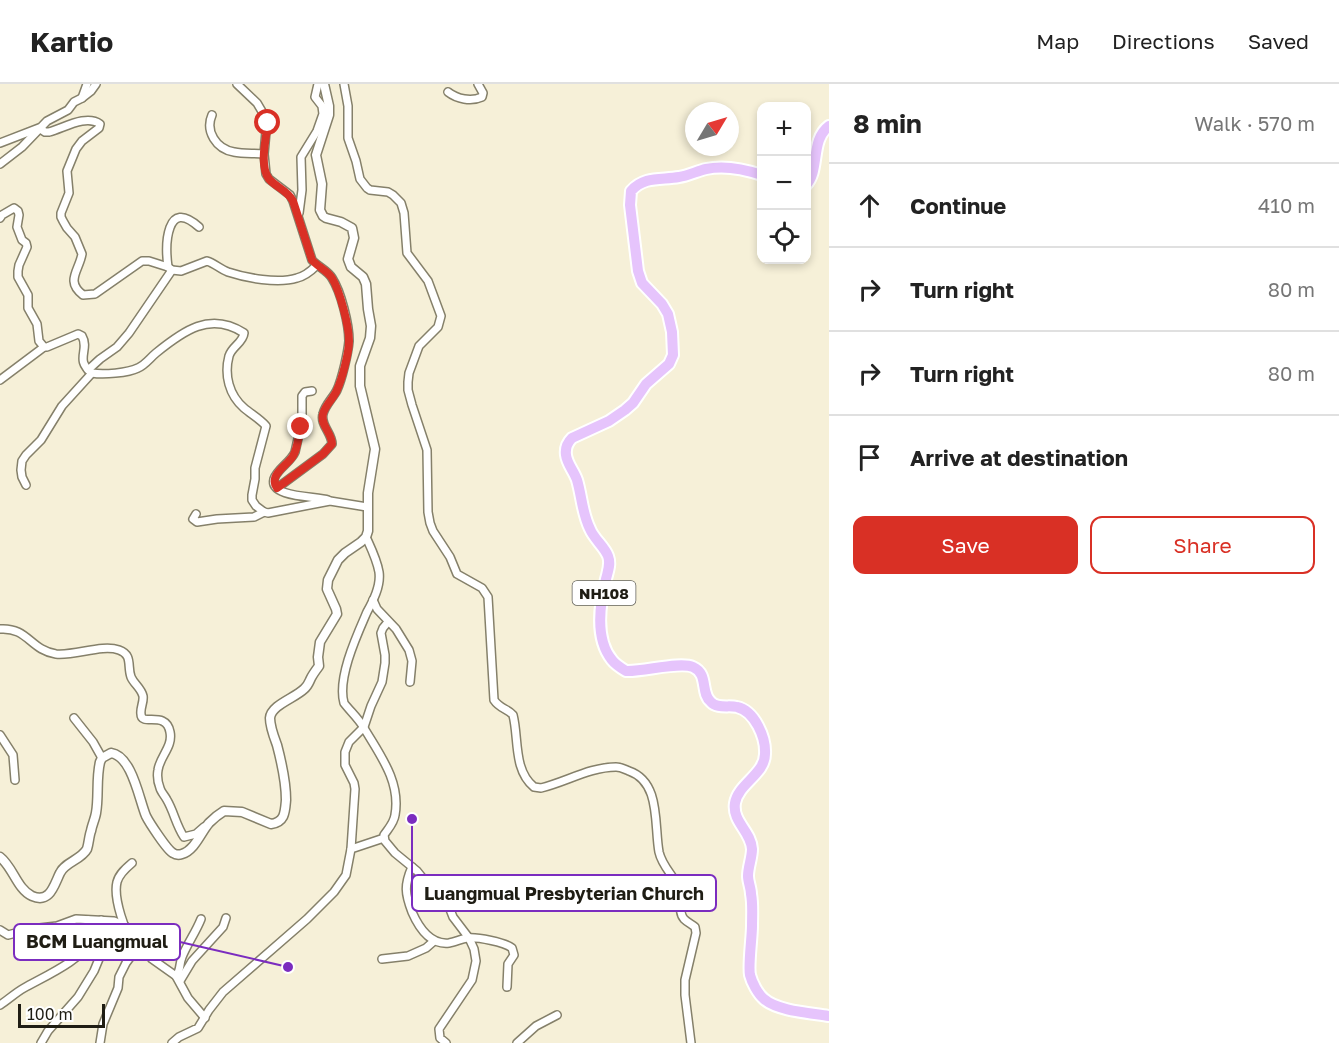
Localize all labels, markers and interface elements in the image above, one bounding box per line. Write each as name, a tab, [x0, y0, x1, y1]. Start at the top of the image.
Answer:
text: Kartio	[30, 25, 113, 58]
text: Map	[1036, 28, 1079, 54]
text: Directions	[1112, 28, 1215, 54]
text: Saved	[1248, 28, 1309, 54]
north arrow	[685, 102, 739, 156]
map controls	[757, 102, 811, 264]
button: +	[757, 102, 811, 156]
text: 8 min	[853, 108, 922, 139]
route start	[254, 109, 280, 135]
text: Walk · 570 m	[1194, 111, 1315, 135]
button: −	[757, 156, 811, 210]
icon: ahead	[853, 189, 886, 222]
text: Continue	[910, 192, 1006, 219]
text: 410 m	[1258, 193, 1315, 217]
button: locate	[757, 210, 811, 264]
icon: right	[853, 273, 886, 306]
text: Turn right	[910, 276, 1014, 303]
text: 80 m	[1268, 277, 1315, 301]
icon: right	[853, 357, 886, 390]
text: Turn right	[910, 360, 1014, 387]
text: 80 m	[1268, 361, 1315, 385]
route end	[287, 413, 313, 439]
icon: arrive	[853, 441, 886, 474]
text: Arrive at destination	[910, 444, 1128, 471]
button: Save	[853, 516, 1078, 574]
button: Share	[1090, 516, 1315, 574]
road number: NH108	[572, 581, 636, 605]
callout: Luangmual Presbyterian Church	[412, 875, 716, 911]
text: Luangmual Presbyterian Church	[424, 882, 704, 904]
callout: BCM Luangmual	[14, 924, 180, 960]
text: BCM Luangmual	[26, 930, 168, 952]
scale bar	[18, 1001, 105, 1028]
text: 100 m	[27, 1004, 73, 1024]

